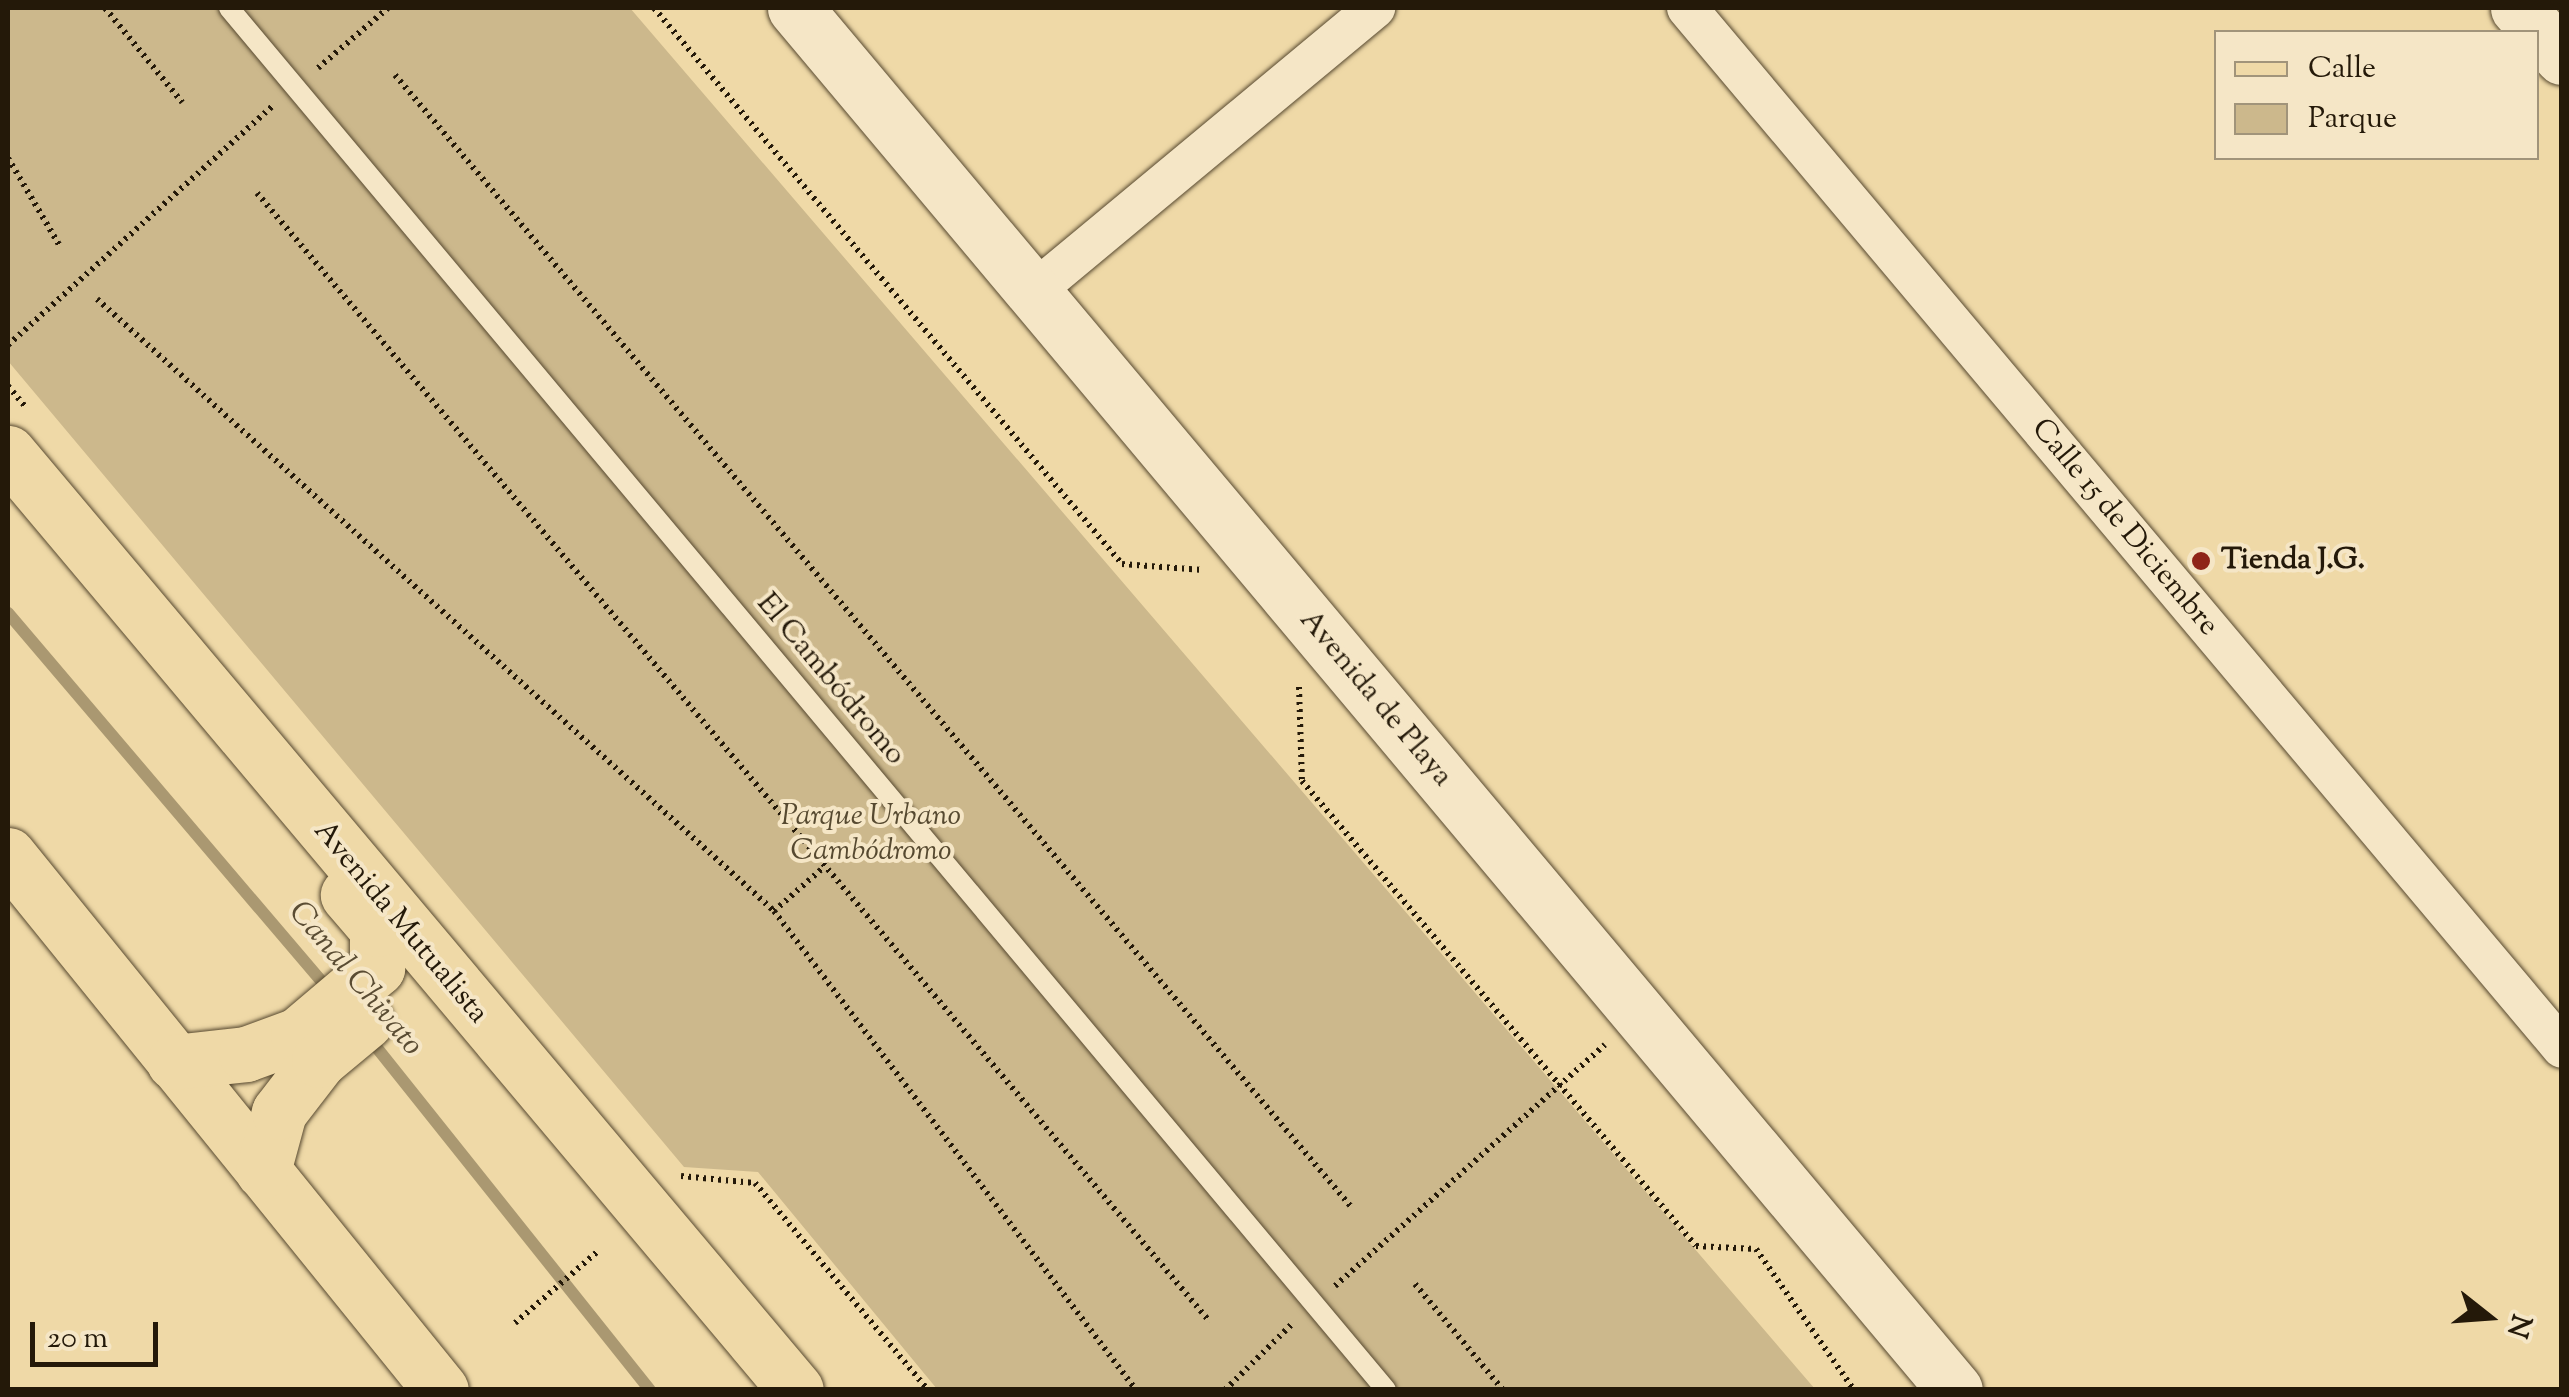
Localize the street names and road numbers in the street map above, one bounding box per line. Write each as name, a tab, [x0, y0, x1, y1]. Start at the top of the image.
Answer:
street label: Calle 15 de Diciembre	[2023, 412, 2225, 644]
street label: El Cambódromo	[748, 587, 912, 773]
street label: Avenida de Playa	[1291, 603, 1459, 795]
street label: Avenida Mutualista	[305, 814, 495, 1032]

